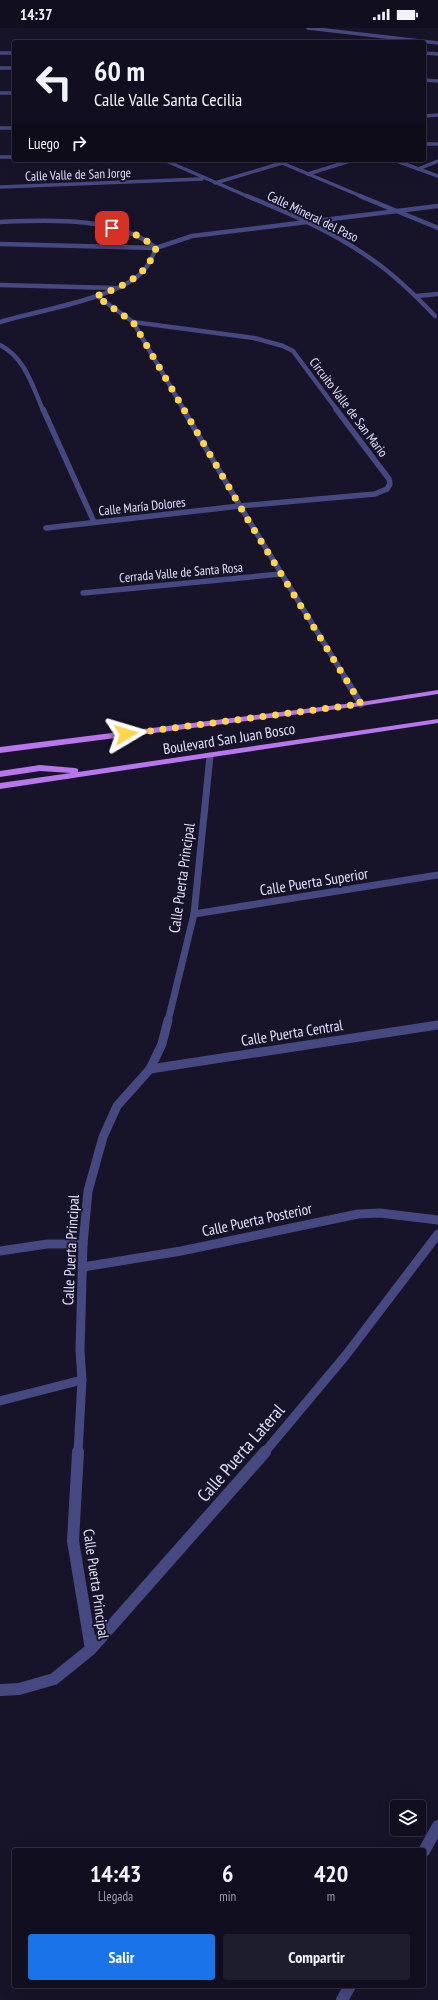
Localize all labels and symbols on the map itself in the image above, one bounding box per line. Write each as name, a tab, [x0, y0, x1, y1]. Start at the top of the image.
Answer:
street label: Calle Valle de San Jorge	[25, 164, 131, 185]
street label: Calle Mineral del Paso	[264, 187, 362, 246]
pin	[95, 211, 129, 245]
street label: Circuito Valle de San Mario	[306, 354, 392, 461]
street label: Calle María Dolores	[98, 493, 186, 520]
street label: Cerrada Valle de Santa Rosa	[118, 559, 244, 586]
position arrow	[105, 713, 147, 755]
street label: Boulevard San Juan Bosco	[162, 719, 296, 758]
street label: Calle Puerta Principal	[164, 821, 199, 934]
street label: Calle Puerta Superior	[258, 863, 370, 899]
street label: Calle Puerta Central	[240, 1015, 345, 1050]
street label: Calle Puerta Principal	[58, 1194, 83, 1306]
street label: Calle Puerta Posterior	[200, 1198, 314, 1240]
street label: Calle Puerta Lateral	[192, 1398, 290, 1506]
street label: Calle Puerta Principal	[79, 1528, 114, 1641]

